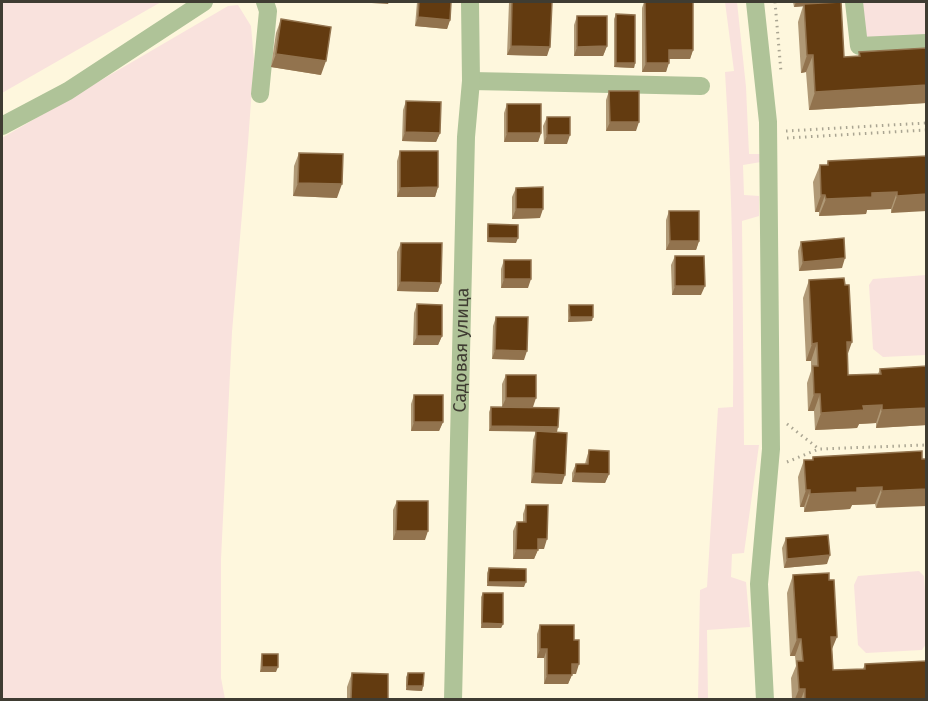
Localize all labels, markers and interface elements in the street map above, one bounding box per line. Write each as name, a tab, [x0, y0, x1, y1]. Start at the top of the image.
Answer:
street label: Садовая улица	[449, 287, 474, 413]

